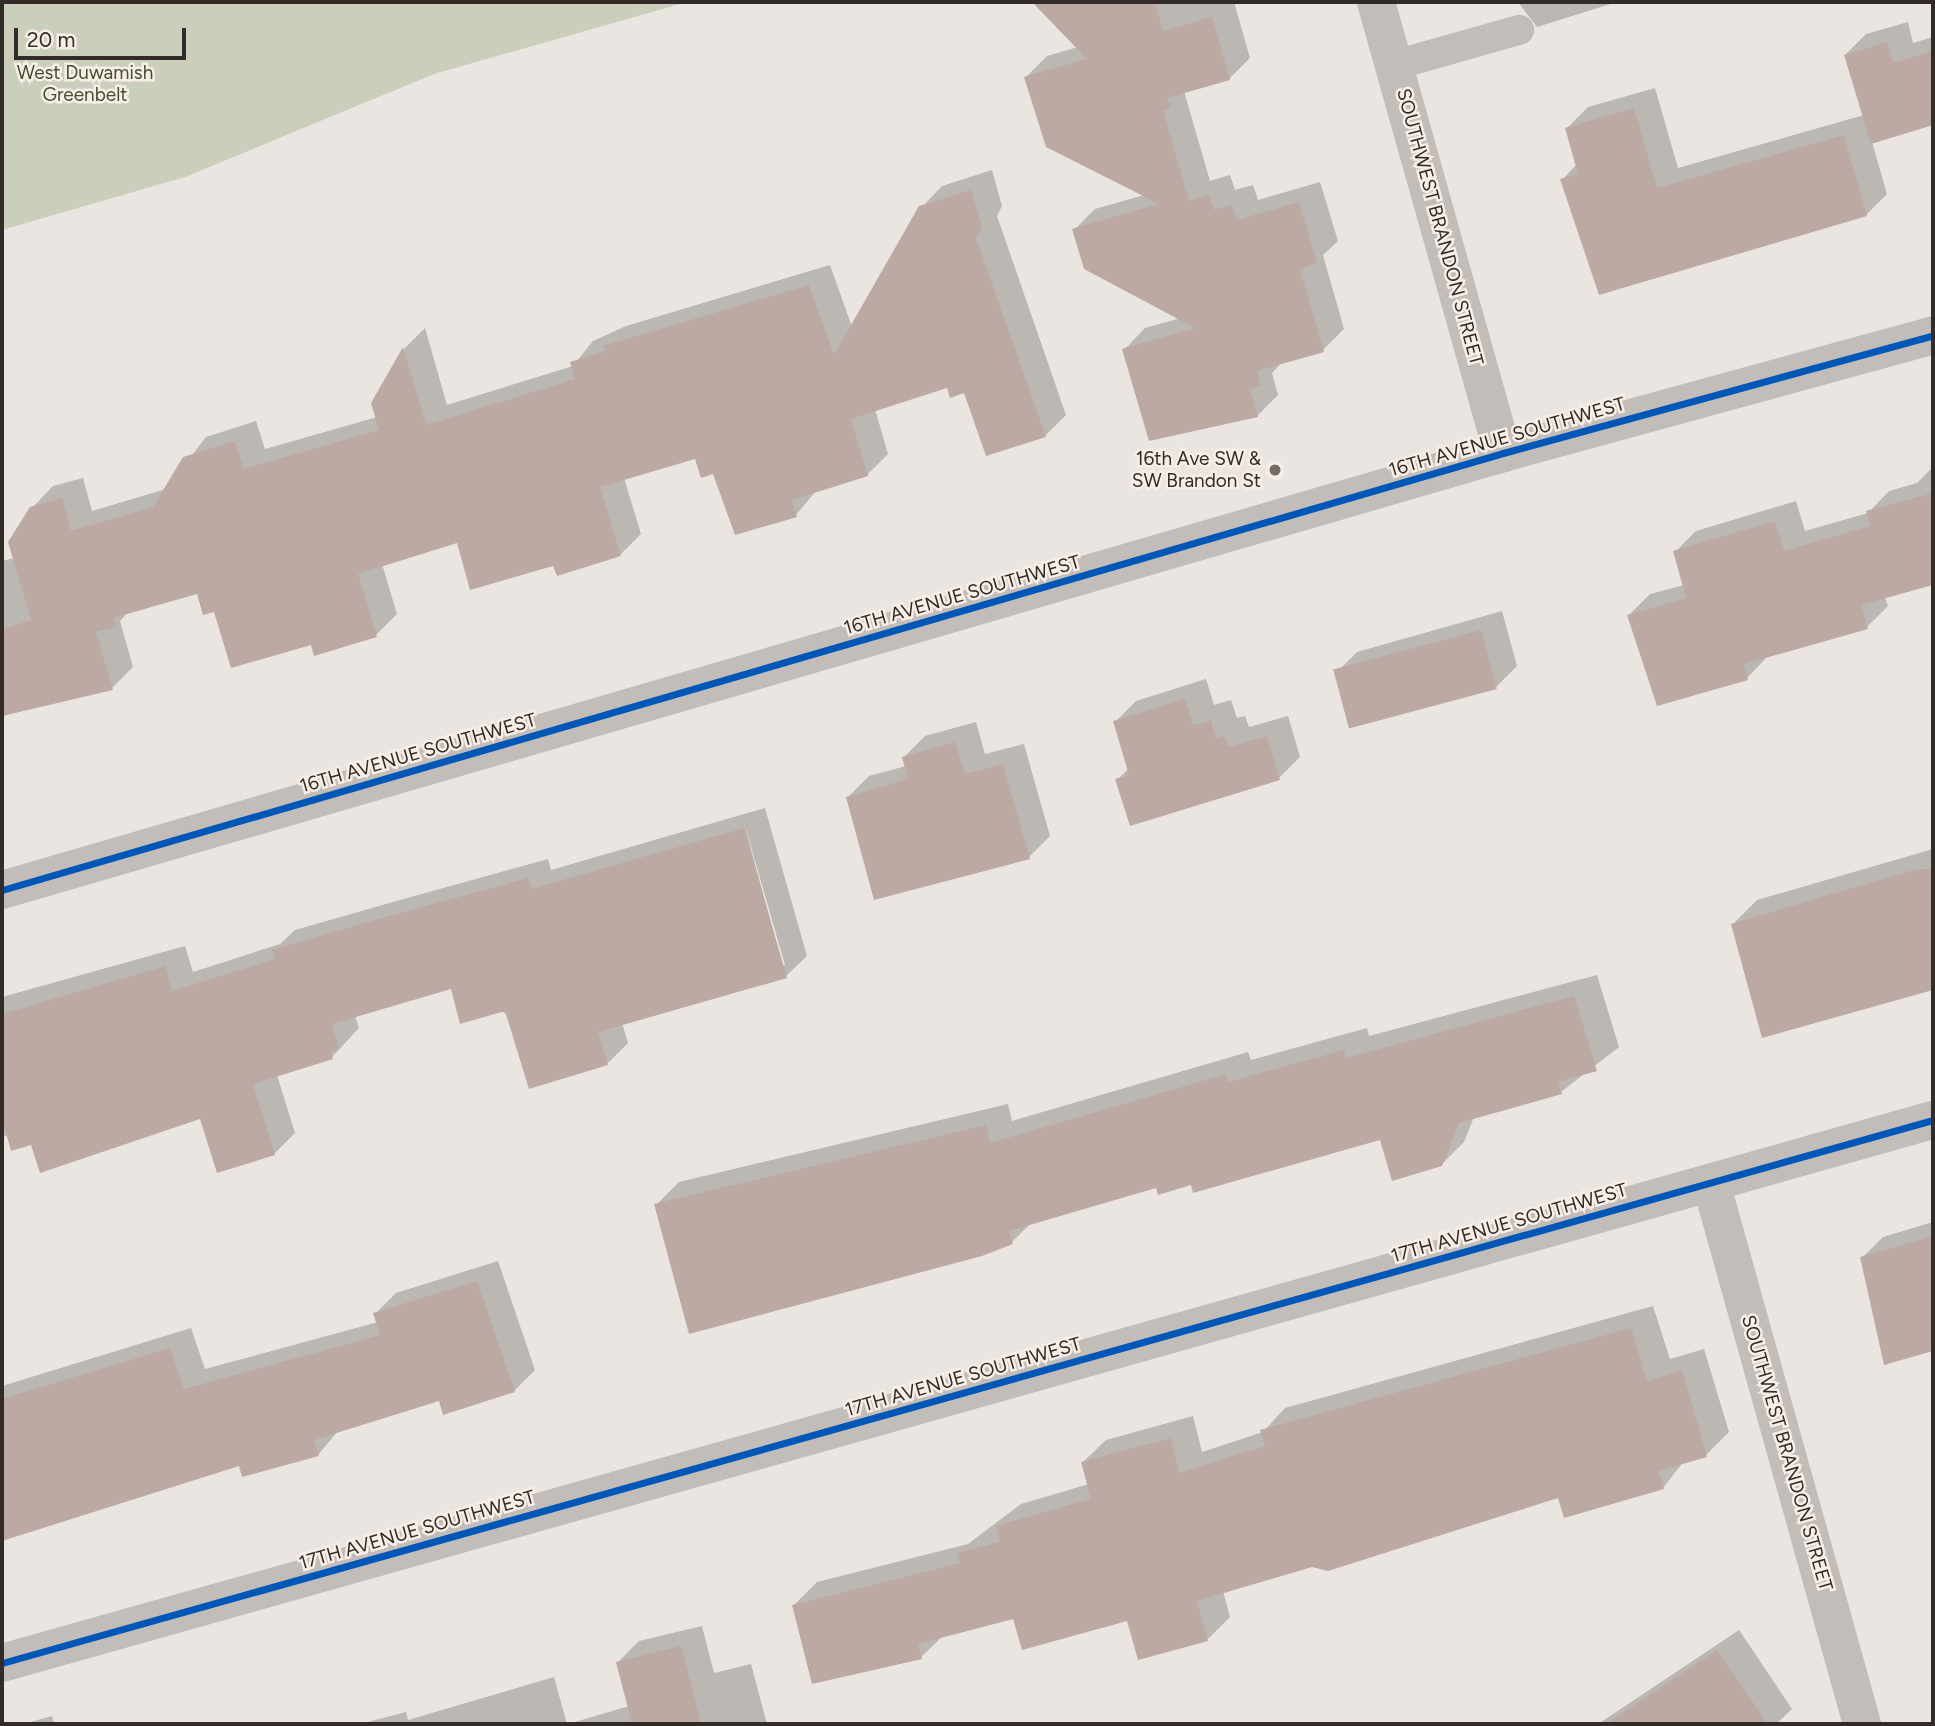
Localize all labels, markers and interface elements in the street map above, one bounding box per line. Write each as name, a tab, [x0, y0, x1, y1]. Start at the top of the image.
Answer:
scale bar	[18, 14, 189, 58]
text: 20 m	[27, 27, 75, 52]
park label: West Duwamish Greenbelt	[17, 62, 153, 106]
street label: SOUTHWEST BRANDON STREET	[1392, 86, 1488, 368]
street label: 16TH AVENUE SOUTHWEST	[1386, 392, 1628, 482]
place label: 16th Ave SW & SW Brandon St	[1132, 448, 1261, 492]
marker: 16th Ave SW & SW Brandon St	[1267, 462, 1283, 478]
street label: 16TH AVENUE SOUTHWEST	[841, 550, 1083, 640]
street label: 16TH AVENUE SOUTHWEST	[297, 708, 539, 798]
street label: 17TH AVENUE SOUTHWEST	[1389, 1178, 1629, 1268]
street label: SOUTHWEST BRANDON STREET	[1737, 1312, 1837, 1594]
street label: 17TH AVENUE SOUTHWEST	[843, 1332, 1083, 1422]
street label: 17TH AVENUE SOUTHWEST	[297, 1485, 537, 1575]

